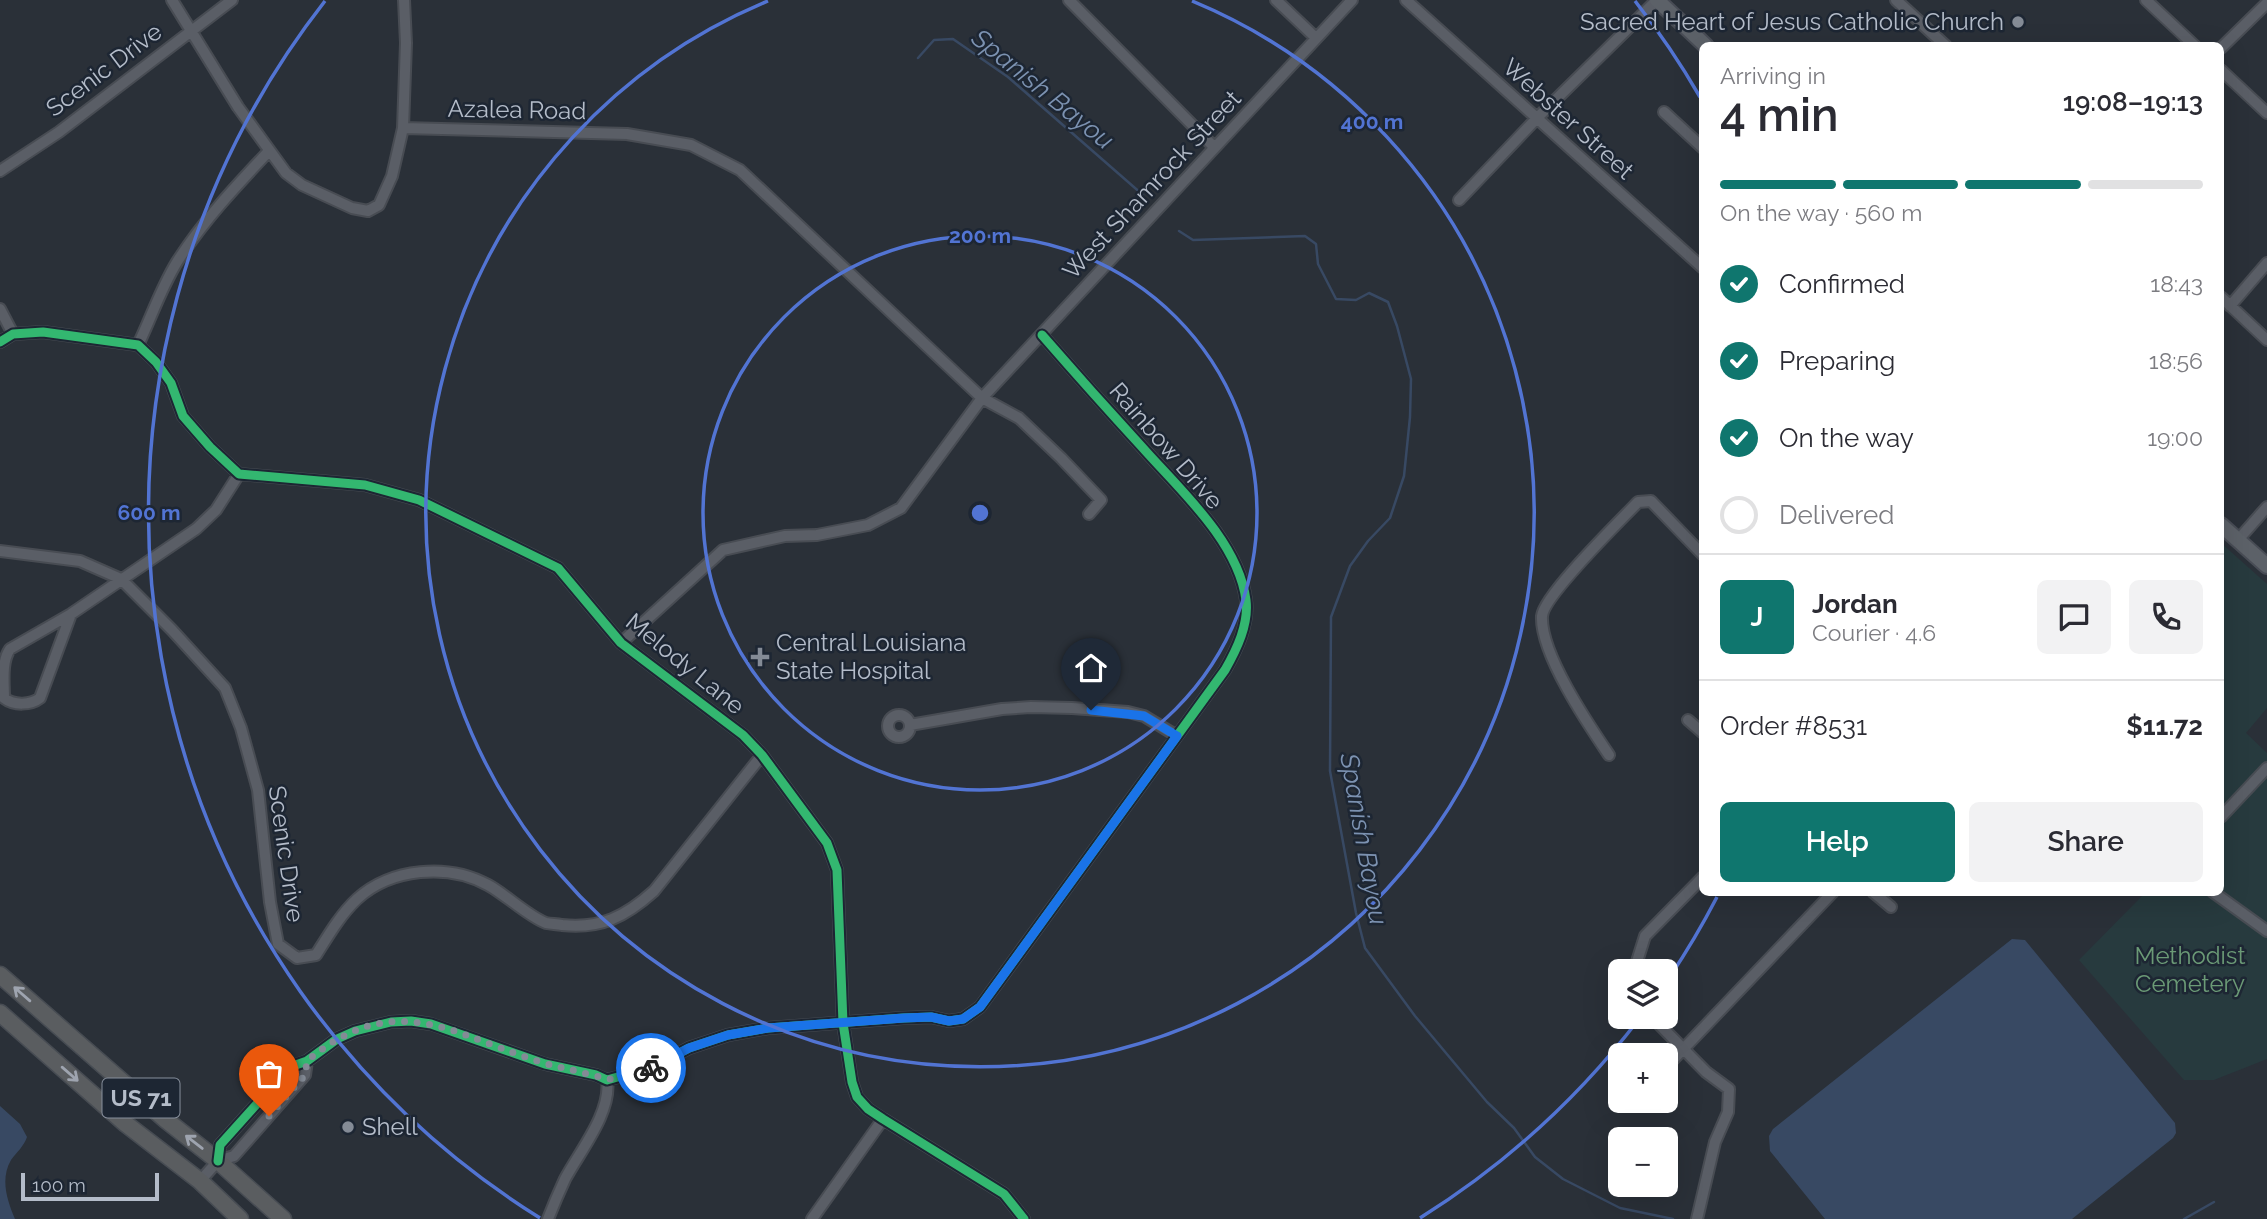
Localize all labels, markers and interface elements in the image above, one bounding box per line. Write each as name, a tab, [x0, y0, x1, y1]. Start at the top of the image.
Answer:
place label: Sacred Heart of Jesus Catholic Church	[1580, 7, 2004, 36]
marker: Sacred Heart of Jesus Catholic Church	[2010, 14, 2026, 30]
street label: Scenic Drive	[40, 17, 167, 123]
water label: Spanish Bayou	[965, 22, 1120, 155]
street label: Webster Street	[1497, 52, 1640, 185]
text: Arriving in	[1720, 62, 1826, 89]
street label: West Shamrock Street	[1056, 84, 1247, 285]
text: 19:08–19:13	[2063, 87, 2203, 117]
text: 4 min	[1720, 88, 1839, 142]
street label: Azalea Road	[448, 94, 587, 125]
text: 400 m	[1341, 109, 1403, 134]
text: On the way · 560 m	[1720, 199, 1922, 226]
text: 200 m	[949, 223, 1011, 248]
icon: check	[1720, 265, 1758, 303]
text: Confirmed	[1779, 269, 1905, 299]
text: 18:43	[2150, 270, 2203, 297]
icon: check	[1720, 342, 1758, 380]
text: Preparing	[1779, 346, 1895, 376]
text: 18:56	[2149, 347, 2203, 374]
street label: Rainbow Drive	[1103, 376, 1229, 515]
icon: check	[1720, 419, 1758, 457]
text: On the way	[1779, 423, 1914, 453]
text: 19:00	[2147, 424, 2203, 451]
text: 600 m	[117, 500, 181, 525]
text: Delivered	[1779, 500, 1894, 530]
centre of rings	[968, 501, 992, 525]
button: chat	[2037, 580, 2111, 654]
button: phone	[2129, 580, 2203, 654]
text: Jordan	[1812, 589, 1898, 619]
text: J	[1751, 602, 1763, 632]
street label: Melody Lane	[620, 607, 751, 720]
text: Courier · 4.6	[1812, 619, 1936, 646]
place label: Central Louisiana State Hospital	[776, 628, 966, 685]
pin	[1061, 638, 1121, 710]
marker: Central Louisiana State Hospital	[750, 647, 770, 667]
icon: home	[1072, 649, 1110, 687]
text: Order #8531	[1720, 711, 1867, 741]
text: $11.72	[2126, 711, 2203, 741]
water label: Spanish Bayou	[1334, 750, 1394, 927]
street label: Scenic Drive	[263, 784, 310, 924]
button: Help	[1720, 802, 1955, 882]
button: Share	[1969, 802, 2203, 882]
park label: Methodist Cemetery	[2135, 941, 2245, 998]
map controls	[1608, 959, 1678, 1197]
button: layers	[1608, 959, 1678, 1029]
one-way arrow	[13, 986, 31, 1002]
courier	[616, 1033, 686, 1103]
button: +	[1608, 1043, 1678, 1113]
pin	[239, 1044, 299, 1116]
icon: bike	[632, 1049, 670, 1087]
icon: bag	[250, 1055, 288, 1093]
one-way arrow	[60, 1066, 78, 1082]
road number: US 71	[102, 1078, 180, 1118]
place label: Shell	[362, 1112, 418, 1141]
marker: Shell	[340, 1119, 356, 1135]
button: −	[1608, 1127, 1678, 1197]
one-way arrow	[186, 1134, 204, 1149]
scale bar	[21, 1170, 159, 1202]
text: 100 m	[32, 1174, 86, 1196]

